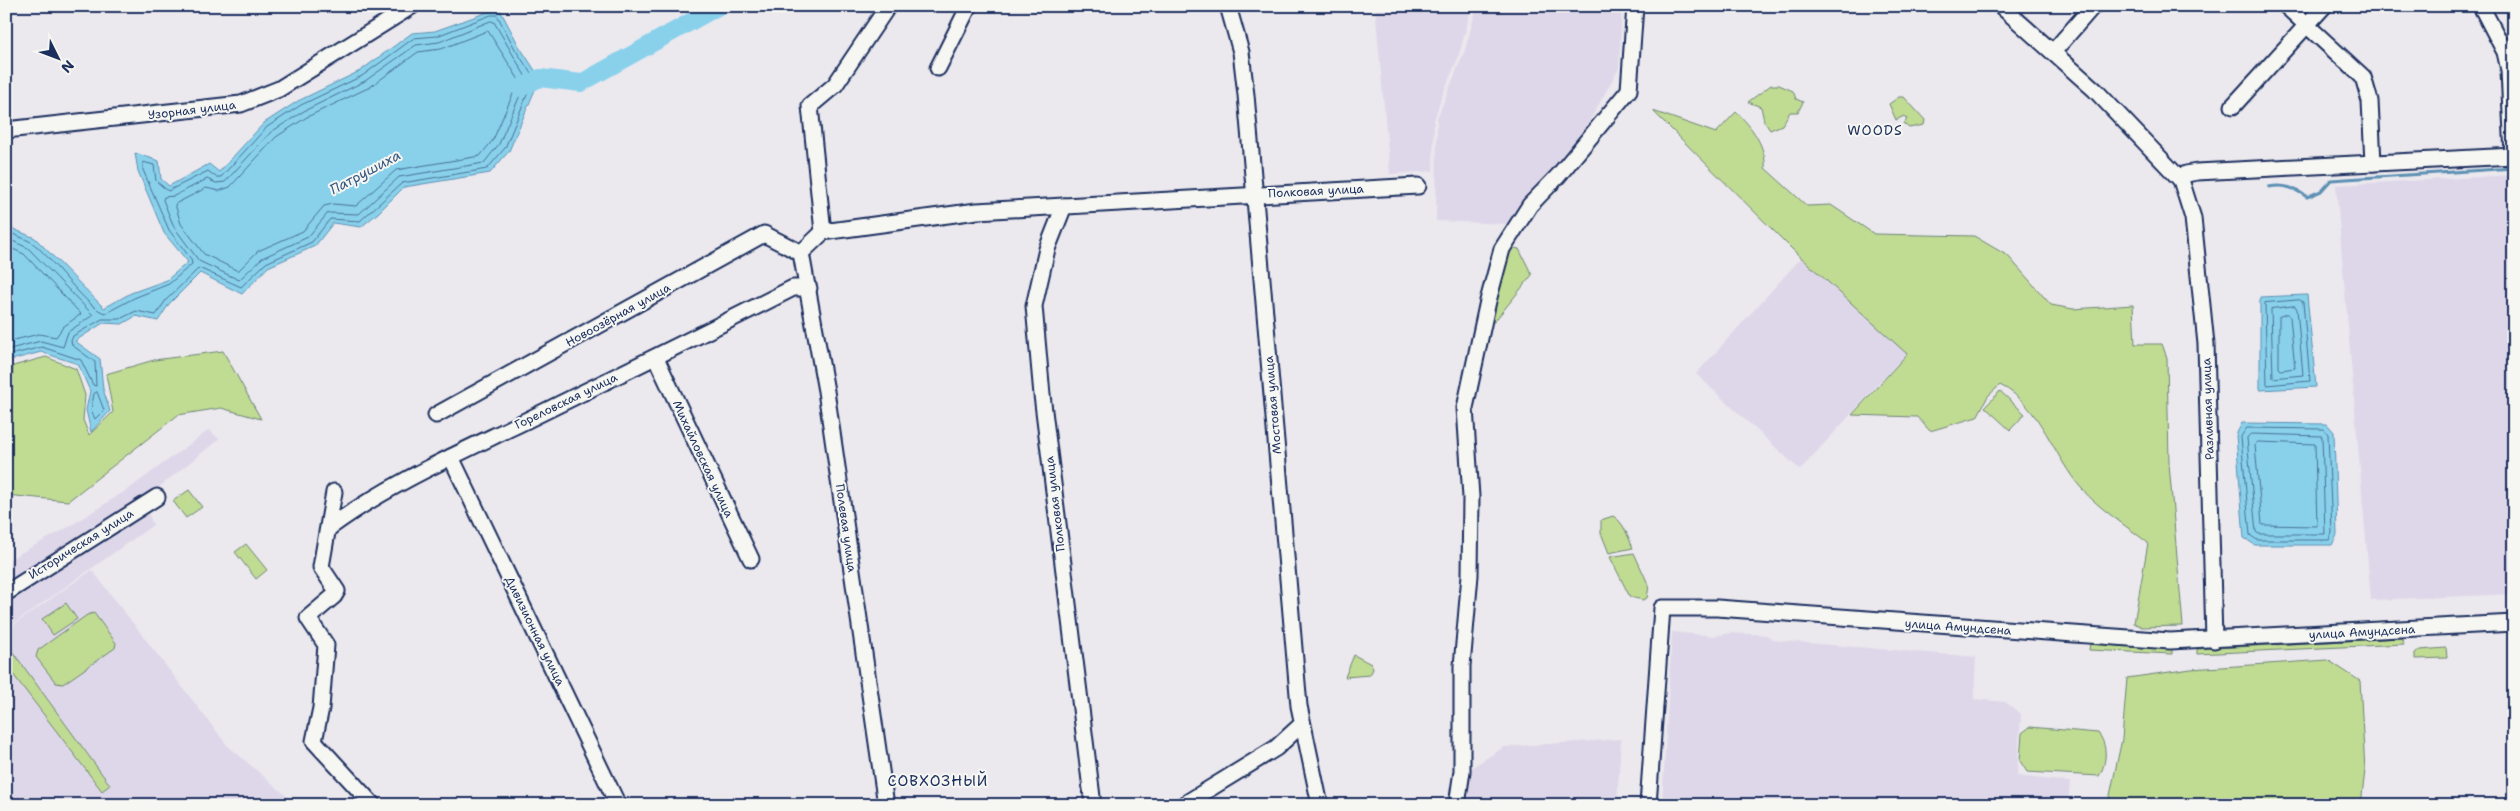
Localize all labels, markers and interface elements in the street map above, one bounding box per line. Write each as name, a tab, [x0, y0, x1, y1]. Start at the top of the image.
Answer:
north arrow	[32, 32, 82, 82]
text: N	[57, 57, 78, 77]
street label: Узорная улица	[147, 97, 237, 123]
district label: WOODS	[1847, 121, 1903, 139]
water label: Патрушиха	[326, 146, 404, 198]
street label: Полковая улица	[1268, 180, 1365, 201]
street label: Новоозёрная улица	[563, 279, 674, 350]
street label: Мостовая улица	[1261, 355, 1285, 455]
street label: Разливная улица	[2198, 357, 2218, 460]
street label: Гореловская улица	[512, 369, 620, 433]
street label: Михайловская улица	[669, 398, 737, 521]
street label: Полковая улица	[1041, 455, 1069, 553]
street label: Полевая улица	[832, 483, 860, 574]
street label: Историческая улица	[25, 505, 137, 583]
street label: Дивизионная улица	[501, 573, 569, 689]
street label: улица Амундсена	[1904, 615, 2012, 639]
street label: улица Амундсена	[2308, 621, 2416, 643]
district label: СОВХОЗНЫЙ	[888, 770, 988, 791]

